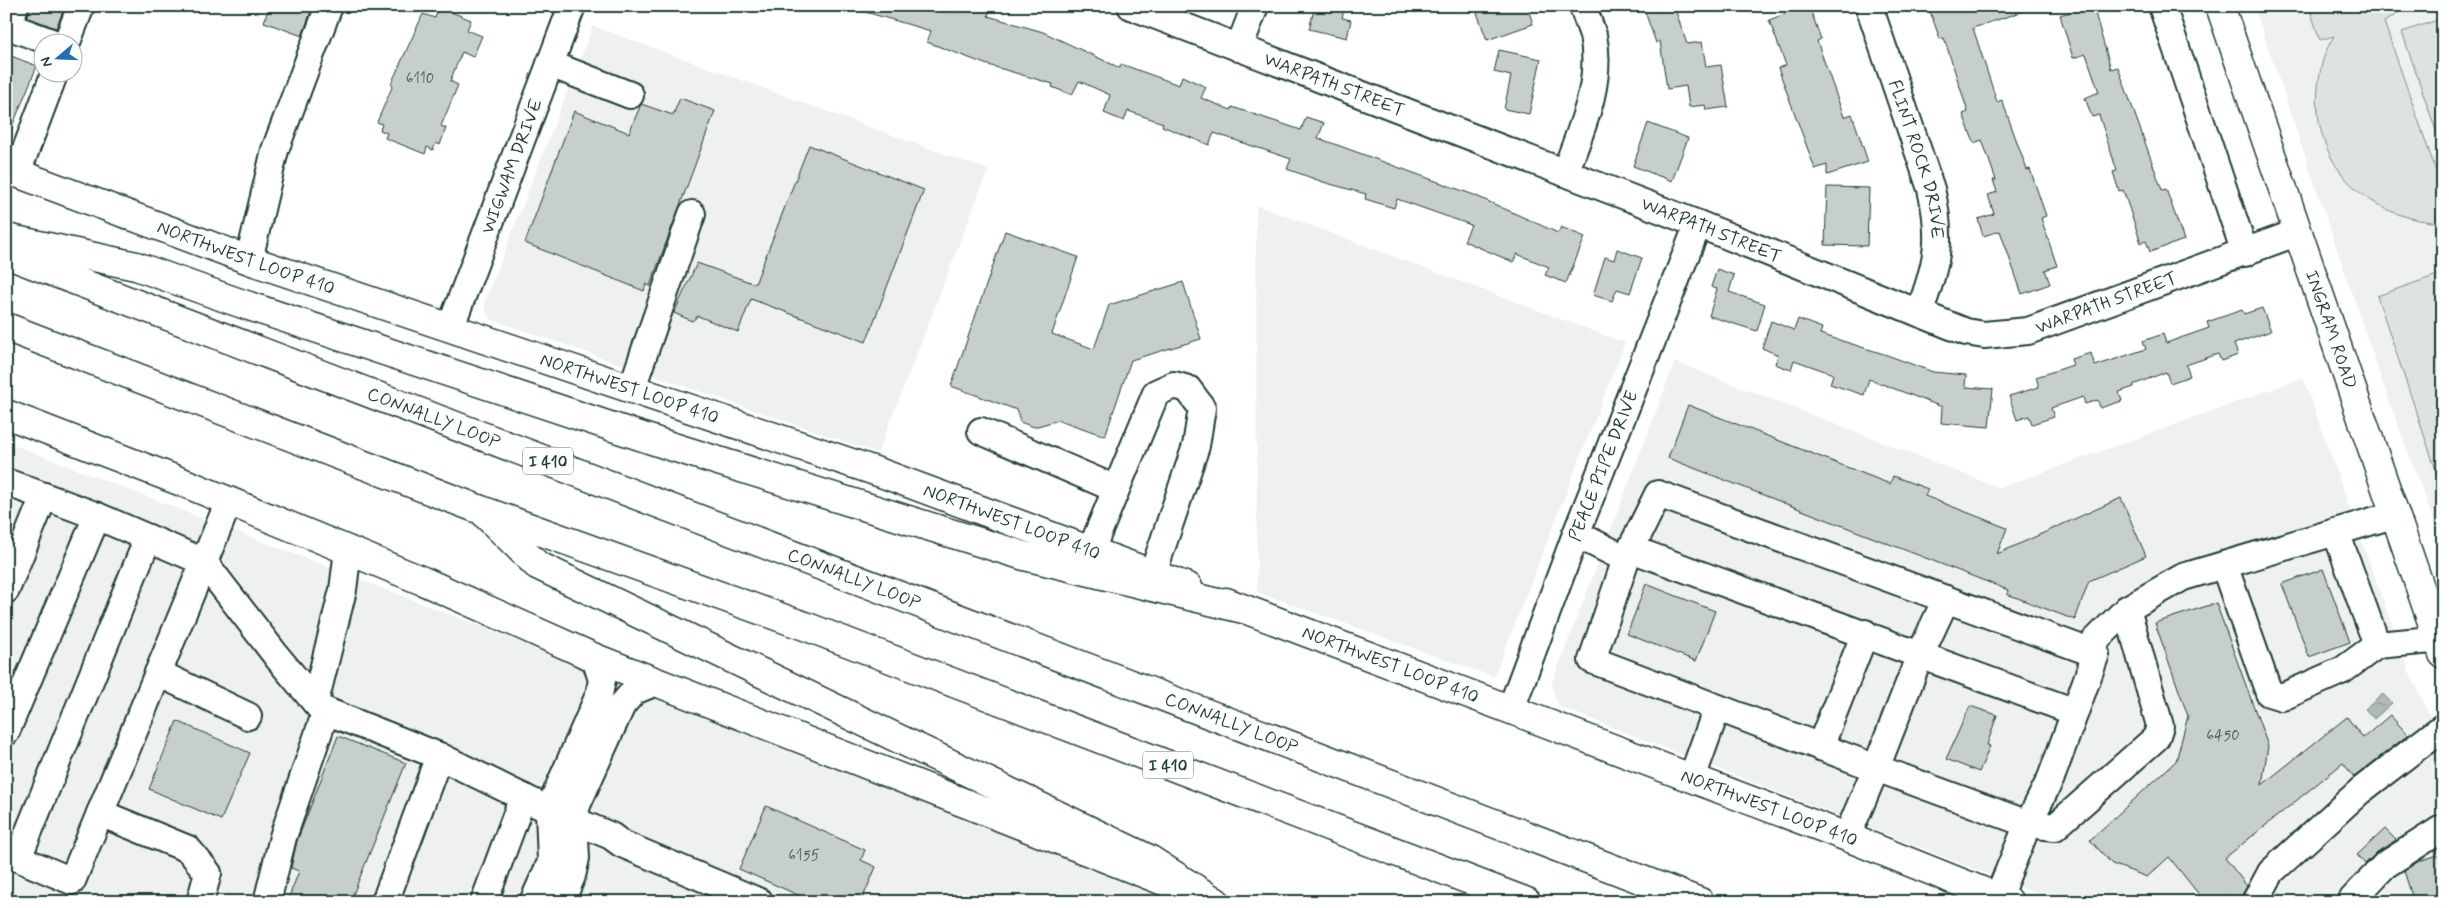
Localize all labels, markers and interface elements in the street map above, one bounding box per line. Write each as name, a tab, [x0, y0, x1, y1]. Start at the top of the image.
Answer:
north arrow	[32, 32, 82, 82]
street label: WARPATH STREET	[1260, 47, 1408, 123]
text: N	[37, 55, 57, 69]
house number: 6110	[406, 69, 434, 89]
street label: FLINT ROCK DRIVE	[1882, 77, 1948, 239]
street label: WIGWAM DRIVE	[476, 95, 549, 238]
street label: WARPATH STREET	[1637, 192, 1785, 269]
street label: NORTHWEST LOOP 410	[154, 216, 338, 301]
street label: WARPATH STREET	[2032, 266, 2181, 340]
street label: INGRAM ROAD	[2299, 267, 2362, 392]
street label: NORTHWEST LOOP 410	[537, 348, 722, 430]
street label: CONNALLY LOOP	[363, 382, 504, 455]
street label: PEACE PIPE DRIVE	[1563, 387, 1644, 545]
road number: I 410	[523, 448, 573, 474]
street label: NORTHWEST LOOP 410	[920, 479, 1103, 566]
street label: CONNALLY LOOP	[784, 543, 924, 616]
street label: NORTHWEST LOOP 410	[1299, 621, 1482, 710]
street label: CONNALLY LOOP	[1161, 687, 1302, 760]
house number: 6450	[2206, 726, 2240, 746]
road number: I 410	[1143, 752, 1193, 778]
street label: NORTHWEST LOOP 410	[1677, 764, 1861, 853]
house number: 6155	[788, 846, 820, 866]

